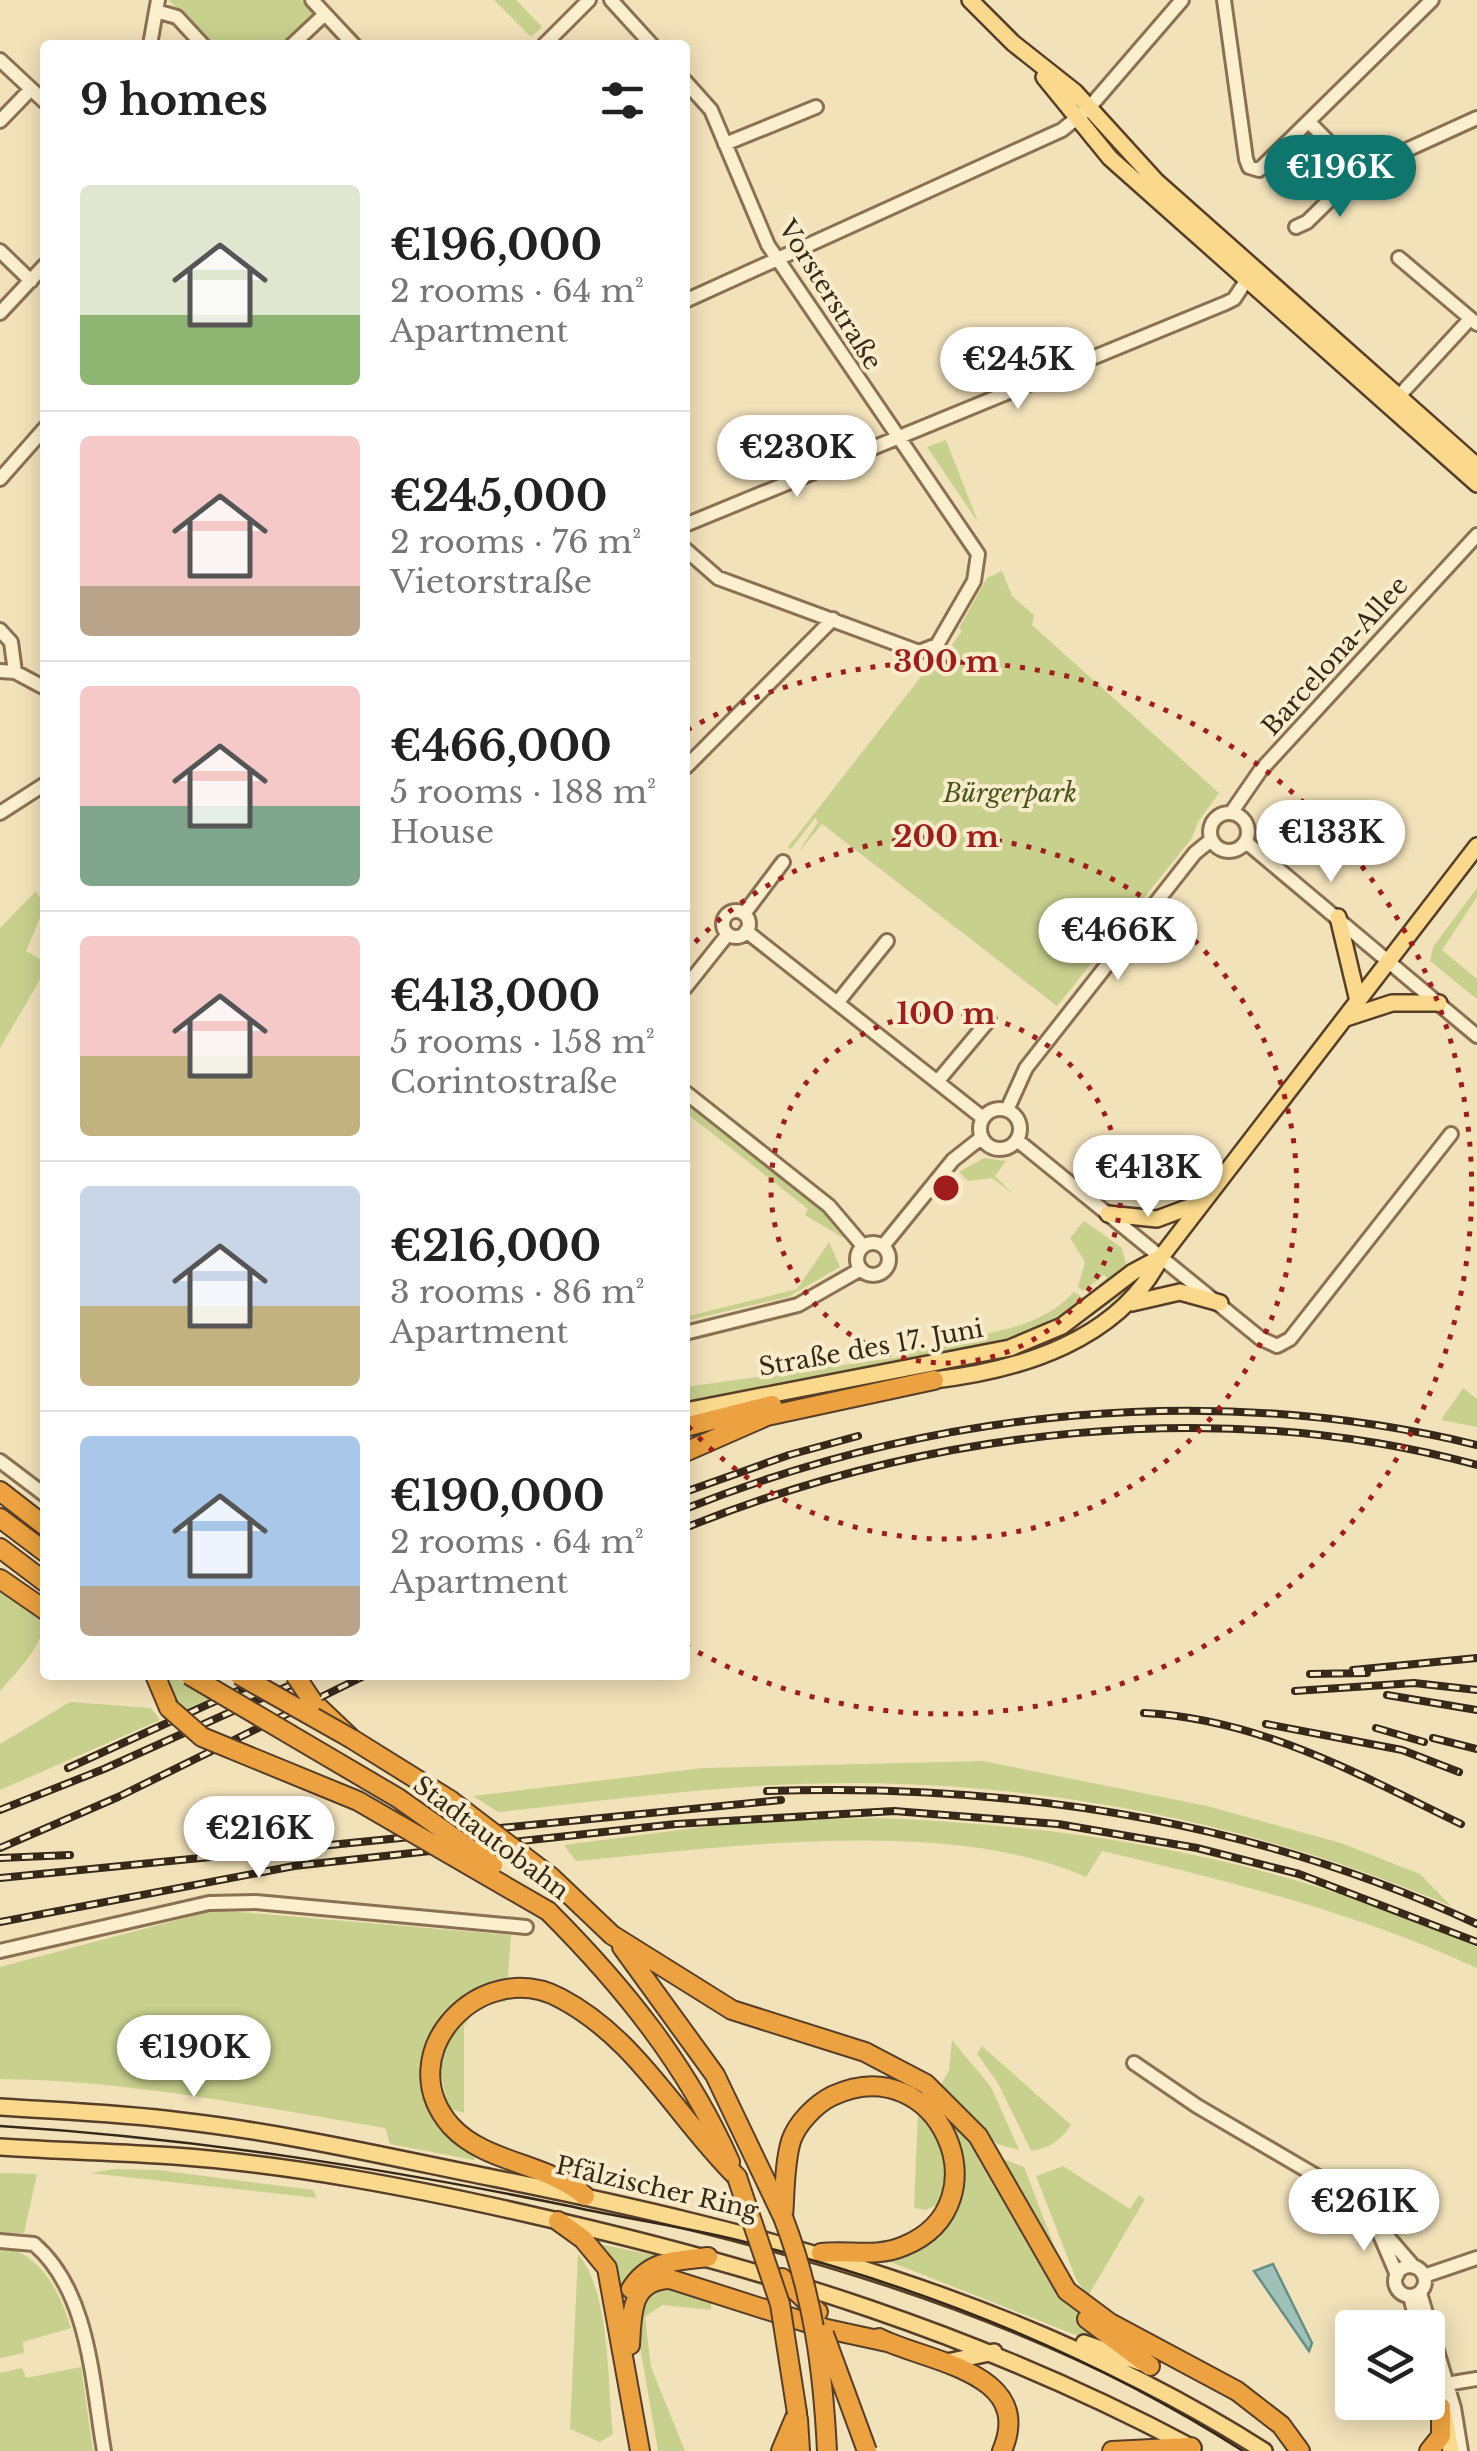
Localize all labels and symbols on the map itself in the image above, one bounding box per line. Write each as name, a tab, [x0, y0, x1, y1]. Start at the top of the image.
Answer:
pin: €196K	[1270, 135, 1410, 220]
street label: Vorsterstraße	[771, 214, 888, 376]
pin: €245K	[948, 327, 1088, 412]
pin: €230K	[727, 415, 867, 500]
street label: Barcelona-Allee	[1255, 570, 1415, 742]
text: 300 m	[893, 643, 999, 680]
park label: Bürgerpark	[942, 778, 1077, 809]
pin: €133K	[1261, 800, 1401, 885]
text: 200 m	[893, 818, 999, 855]
pin: €466K	[1048, 898, 1188, 983]
text: 100 m	[896, 995, 996, 1032]
pin: €413K	[1078, 1135, 1218, 1220]
centre of rings	[928, 1170, 964, 1206]
street label: Straße des 17. Juni	[756, 1313, 986, 1383]
street label: Stadtautobahn	[407, 1769, 575, 1907]
pin: €216K	[189, 1796, 329, 1881]
pin: €190K	[124, 2015, 264, 2100]
street label: Pfälzischer Ring	[553, 2150, 762, 2227]
pin: €261K	[1294, 2169, 1434, 2254]

